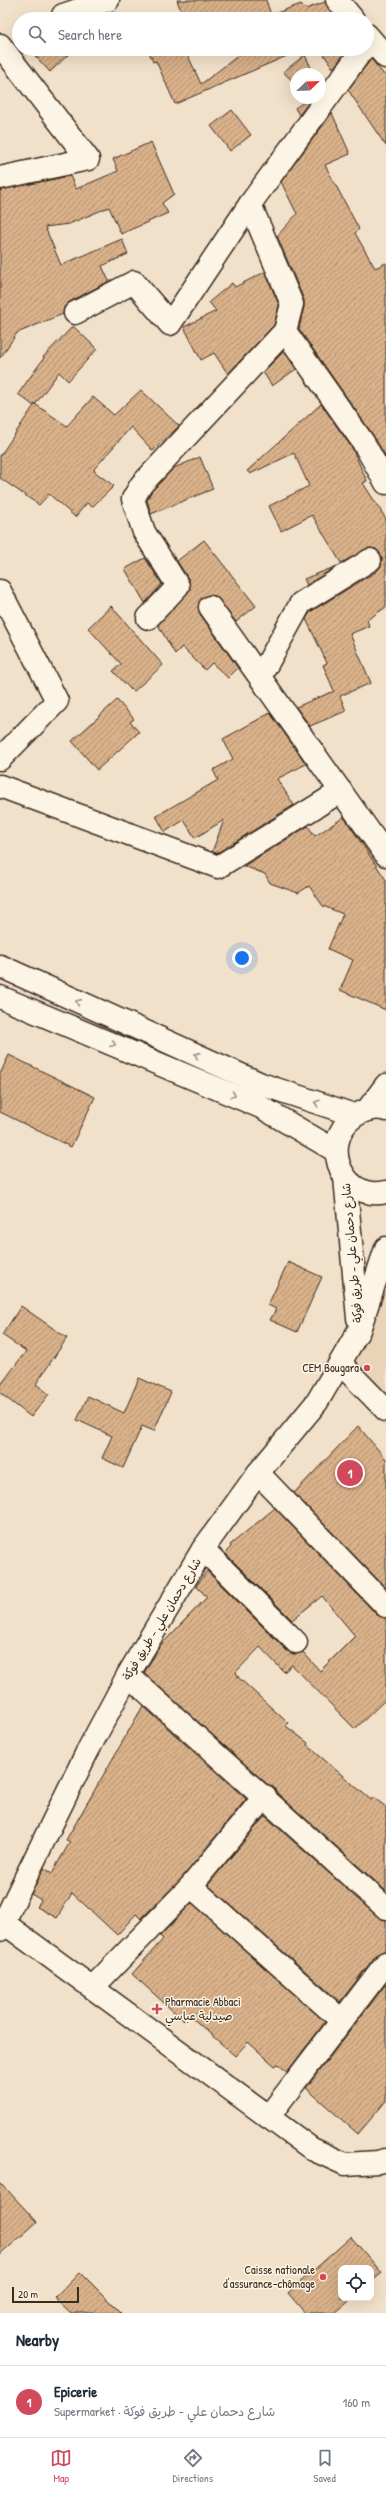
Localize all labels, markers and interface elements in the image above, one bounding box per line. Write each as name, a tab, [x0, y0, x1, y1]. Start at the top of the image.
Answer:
search box	[12, 12, 374, 56]
icon: search	[26, 23, 48, 45]
text: Search here	[58, 24, 122, 45]
north arrow	[290, 68, 326, 104]
your location	[232, 948, 252, 968]
one-way arrow	[75, 999, 83, 1007]
one-way arrow	[110, 1040, 117, 1048]
one-way arrow	[193, 1052, 201, 1060]
one-way arrow	[229, 1091, 236, 1099]
one-way arrow	[314, 1099, 321, 1108]
street label: شارع دحمان علي - طريق فوكة	[337, 1182, 369, 1324]
place label: CEM Bougara	[302, 1359, 359, 1376]
marker: CEM Bougara	[362, 1363, 372, 1373]
pin: 1	[337, 1458, 363, 1488]
street label: شارع دحمان علي - طريق فوكة	[118, 1554, 208, 1685]
place label: Pharmacie Abbaci صيدلية عباسي	[165, 1993, 241, 2027]
marker: Pharmacie Abbaci صيدلية عباسي	[152, 2004, 162, 2014]
place label: Caisse nationale d'assurance-chômage	[223, 2261, 315, 2292]
map controls	[338, 2265, 374, 2301]
button: locate	[338, 2265, 374, 2301]
marker: Caisse nationale d'assurance-chômage	[318, 2272, 328, 2282]
scale bar	[12, 2285, 79, 2304]
text: 20 m	[18, 2287, 38, 2301]
text: Nearby	[16, 2328, 59, 2351]
text: Epicerie	[54, 2381, 97, 2402]
text: 1	[27, 2393, 31, 2411]
text: 160 m	[342, 2393, 370, 2411]
text: Supermarket · شارع دحمان علي - طريق فوكة	[54, 2402, 275, 2420]
tab: Map	[50, 2447, 72, 2485]
tab: Directions	[173, 2447, 213, 2485]
tab: Saved	[313, 2447, 336, 2485]

